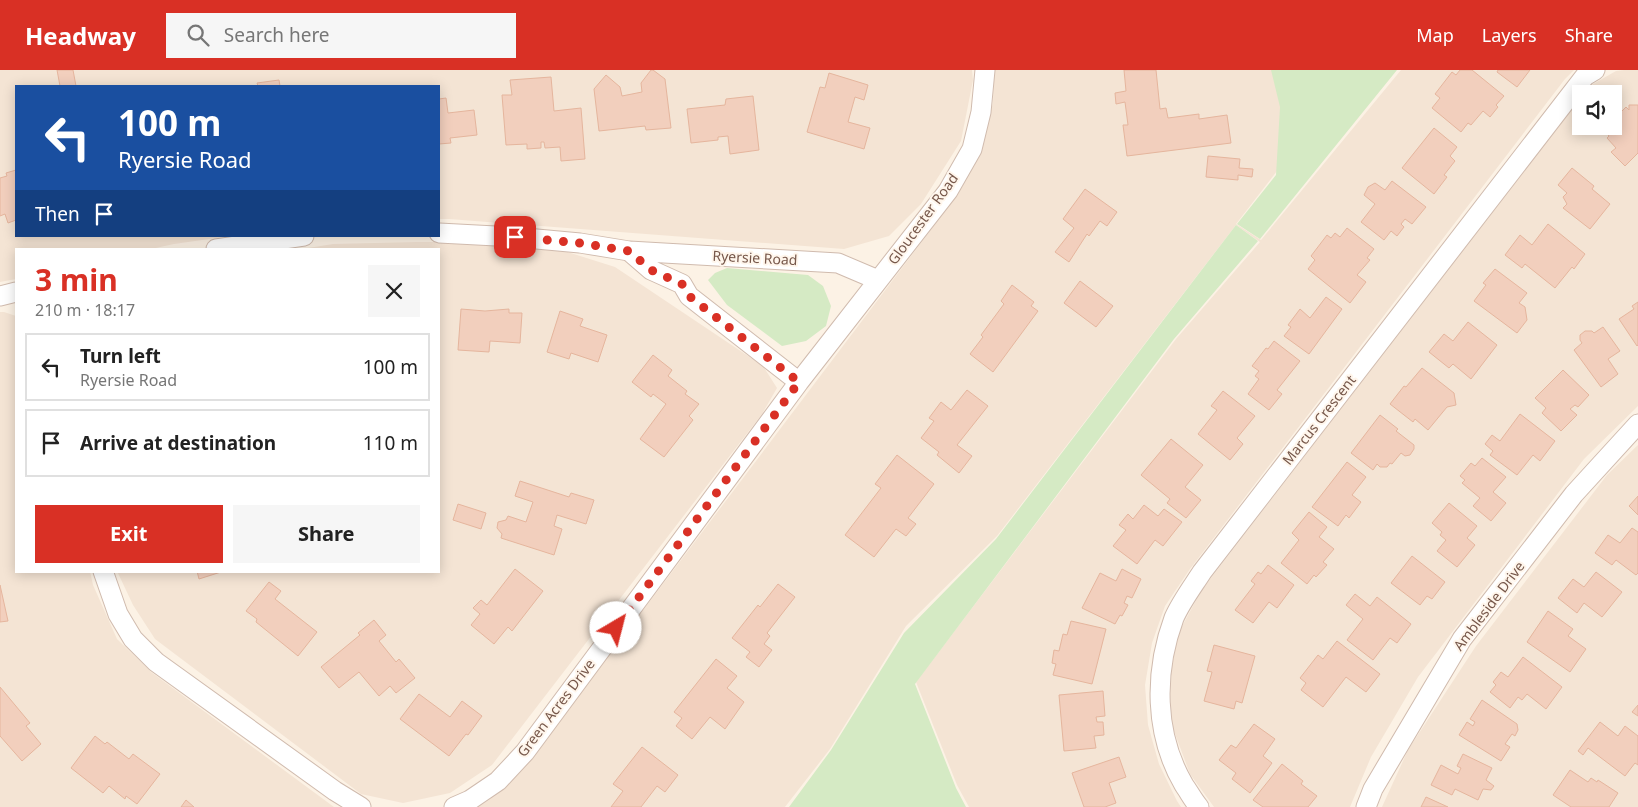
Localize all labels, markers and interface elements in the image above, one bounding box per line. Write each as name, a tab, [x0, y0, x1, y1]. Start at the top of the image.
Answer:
search box	[166, 13, 516, 58]
text: Headway	[25, 19, 136, 52]
icon: search	[184, 21, 212, 49]
text: Search here	[224, 22, 330, 48]
text: Map	[1416, 23, 1454, 47]
text: Layers	[1482, 23, 1537, 47]
text: Share	[1565, 23, 1613, 47]
map controls	[1572, 85, 1622, 135]
button: sound	[1572, 85, 1622, 135]
text: 100 m	[118, 99, 221, 146]
icon: left	[35, 105, 100, 170]
text: Ryersie Road	[118, 144, 252, 174]
street label: Gloucester Road	[883, 169, 962, 268]
icon: arrive	[90, 200, 118, 228]
text: Then	[35, 201, 80, 227]
pin	[494, 216, 536, 258]
icon: arrive	[501, 223, 529, 251]
street label: Ryersie Road	[712, 246, 798, 269]
text: 3 min	[35, 259, 118, 300]
button: close	[368, 265, 420, 317]
text: 210 m · 18:17	[35, 299, 135, 321]
text: Turn left	[80, 343, 161, 369]
icon: left	[37, 353, 65, 381]
text: 100 m	[363, 354, 418, 380]
text: Ryersie Road	[80, 369, 177, 391]
street label: Marcus Crescent	[1278, 371, 1360, 469]
icon: arrive	[37, 429, 65, 457]
text: Arrive at destination	[80, 430, 276, 456]
text: 110 m	[363, 430, 418, 456]
button: Exit	[35, 505, 223, 563]
button: Share	[233, 505, 420, 563]
street label: Ambleside Drive	[1449, 557, 1529, 654]
position arrow	[589, 601, 641, 653]
street label: Green Acres Drive	[513, 655, 599, 760]

